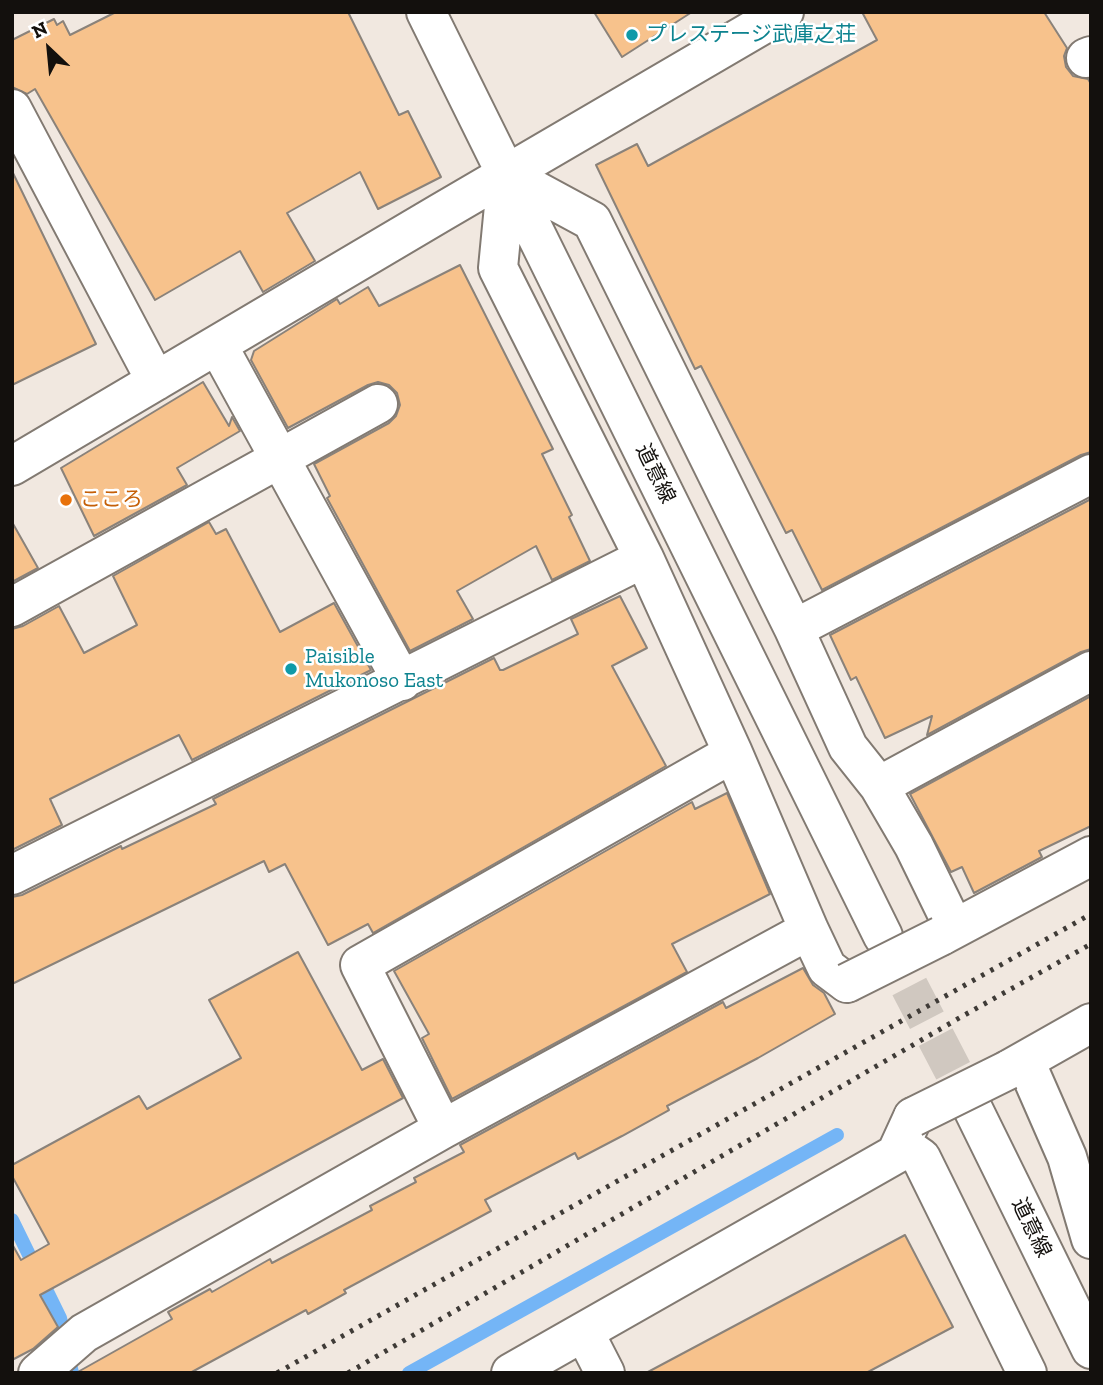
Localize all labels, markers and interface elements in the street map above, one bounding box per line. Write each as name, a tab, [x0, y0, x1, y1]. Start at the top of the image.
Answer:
north arrow	[14, 14, 84, 84]
text: N	[28, 16, 51, 43]
place label: プレステージ武庫之荘	[646, 22, 856, 48]
marker: プレステージ武庫之荘	[624, 27, 640, 43]
street label: 道意線	[630, 440, 680, 508]
place label: こころ	[80, 487, 143, 513]
marker: こころ	[58, 492, 74, 508]
place label: Paisible Mukonoso East	[305, 644, 443, 694]
marker: Paisible Mukonoso East	[283, 661, 299, 677]
street label: 道意線	[1006, 1194, 1056, 1262]

